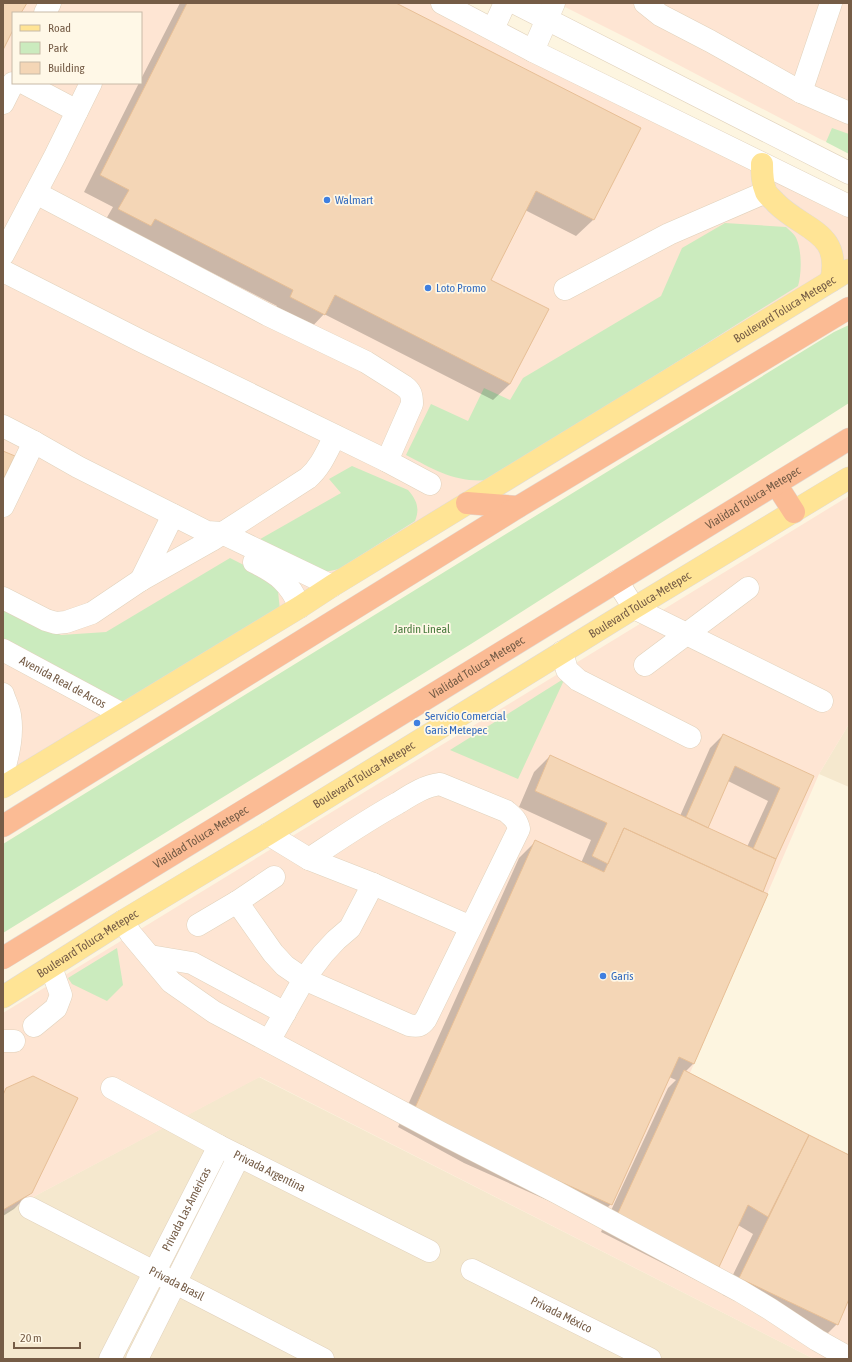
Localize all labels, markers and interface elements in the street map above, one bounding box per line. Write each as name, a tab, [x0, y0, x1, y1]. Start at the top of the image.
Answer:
legend	[12, 12, 142, 84]
text: Road	[48, 21, 71, 35]
text: Park	[48, 41, 69, 55]
text: Building	[48, 61, 86, 75]
place label: Walmart	[335, 193, 374, 207]
marker: Walmart	[322, 195, 332, 205]
street label: Boulevard Toluca-Metepec	[731, 273, 839, 346]
place label: Loto Promo	[436, 281, 487, 295]
marker: Loto Promo	[423, 283, 433, 293]
street label: Vialidad Toluca-Metepec	[703, 463, 804, 532]
street label: Boulevard Toluca-Metepec	[586, 568, 694, 641]
park label: Jardin Lineal	[394, 622, 451, 636]
street label: Vialidad Toluca-Metepec	[427, 633, 528, 702]
street label: Avenida Real de Arcos	[17, 653, 109, 711]
place label: Servicio Comercial Garis Metepec	[425, 709, 507, 737]
marker: Servicio Comercial Garis Metepec	[412, 718, 422, 728]
street label: Boulevard Toluca-Metepec	[311, 738, 418, 811]
street label: Vialidad Toluca-Metepec	[151, 802, 251, 871]
street label: Boulevard Toluca-Metepec	[34, 906, 141, 981]
place label: Garis	[611, 969, 633, 983]
marker: Garis	[598, 971, 608, 981]
street label: Privada Argentina	[231, 1147, 308, 1195]
street label: Privada Las Américas	[159, 1165, 214, 1254]
street label: Privada Brasil	[147, 1264, 207, 1304]
street label: Privada México	[528, 1294, 595, 1336]
scale bar	[14, 1324, 80, 1350]
text: 20 m	[20, 1331, 42, 1345]

